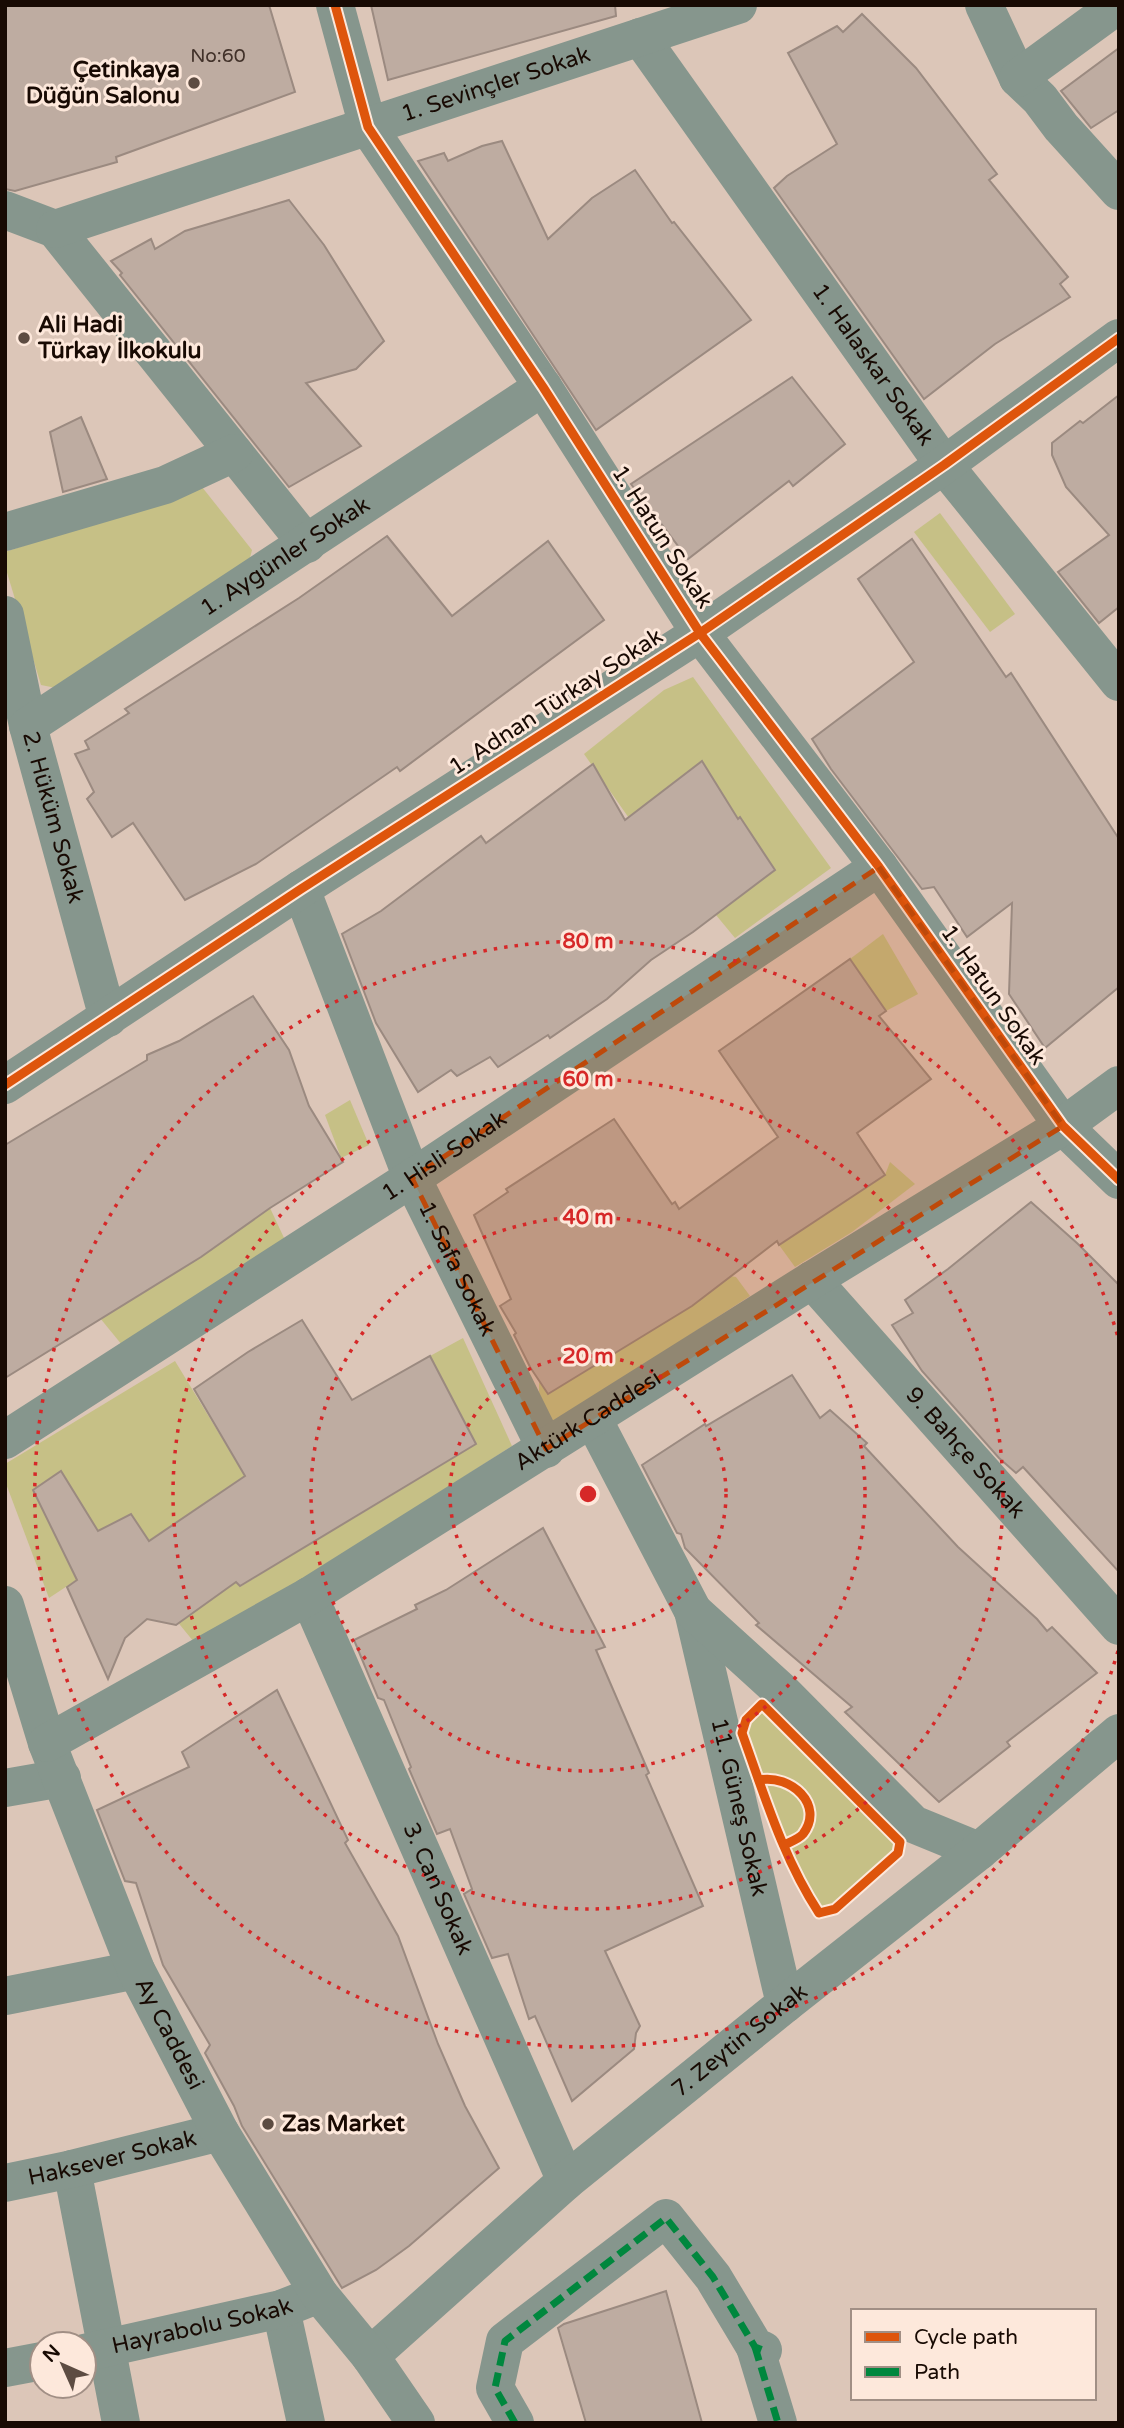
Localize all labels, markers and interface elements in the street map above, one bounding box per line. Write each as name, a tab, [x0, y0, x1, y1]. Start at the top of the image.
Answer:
street label: 1. Sevinçler Sokak	[398, 40, 594, 128]
house number: No:60	[190, 45, 246, 67]
place label: Çetinkaya Düğün Salonu	[26, 56, 180, 110]
marker: Çetinkaya Düğün Salonu	[186, 75, 202, 91]
street label: 1. Halaskar Sokak	[806, 278, 940, 451]
place label: Ali Hadi Türkay İlkokulu	[37, 311, 201, 365]
marker: Ali Hadi Türkay İlkokulu	[16, 330, 32, 346]
street label: 1. Hatun Sokak	[605, 460, 719, 614]
street label: 1. Aygünler Sokak	[195, 491, 375, 623]
street label: 1. Adnan Türkay Sokak	[444, 622, 668, 782]
street label: 2. Hüküm Sokak	[16, 728, 90, 906]
street label: 1. Hatun Sokak	[934, 919, 1052, 1071]
text: 80 m	[562, 929, 614, 954]
text: 60 m	[562, 1067, 614, 1092]
street label: 1. Hisli Sokak	[377, 1105, 512, 1208]
street label: 1. Safa Sokak	[412, 1197, 502, 1341]
text: 40 m	[562, 1205, 614, 1230]
text: 20 m	[562, 1344, 614, 1369]
street label: Aktürk Caddesi	[510, 1364, 666, 1477]
street label: 9. Bahçe Sokak	[900, 1381, 1031, 1524]
centre of rings	[576, 1482, 600, 1506]
street label: 11. Güneş Sokak	[705, 1715, 773, 1899]
street label: 3. Can Sokak	[396, 1819, 479, 1959]
street label: Ay Caddesi	[128, 1973, 210, 2095]
street label: 7. Zeytin Sokak	[666, 1978, 813, 2104]
place label: Zas Market	[282, 2110, 405, 2138]
marker: Zas Market	[260, 2116, 276, 2132]
street label: Haksever Sokak	[25, 2124, 199, 2192]
street label: Hayrabolu Sokak	[109, 2292, 297, 2360]
legend	[851, 2309, 1096, 2400]
text: Cycle path	[914, 2325, 1018, 2350]
north arrow	[28, 2330, 98, 2400]
text: N	[39, 2341, 65, 2367]
text: Path	[914, 2360, 960, 2385]

